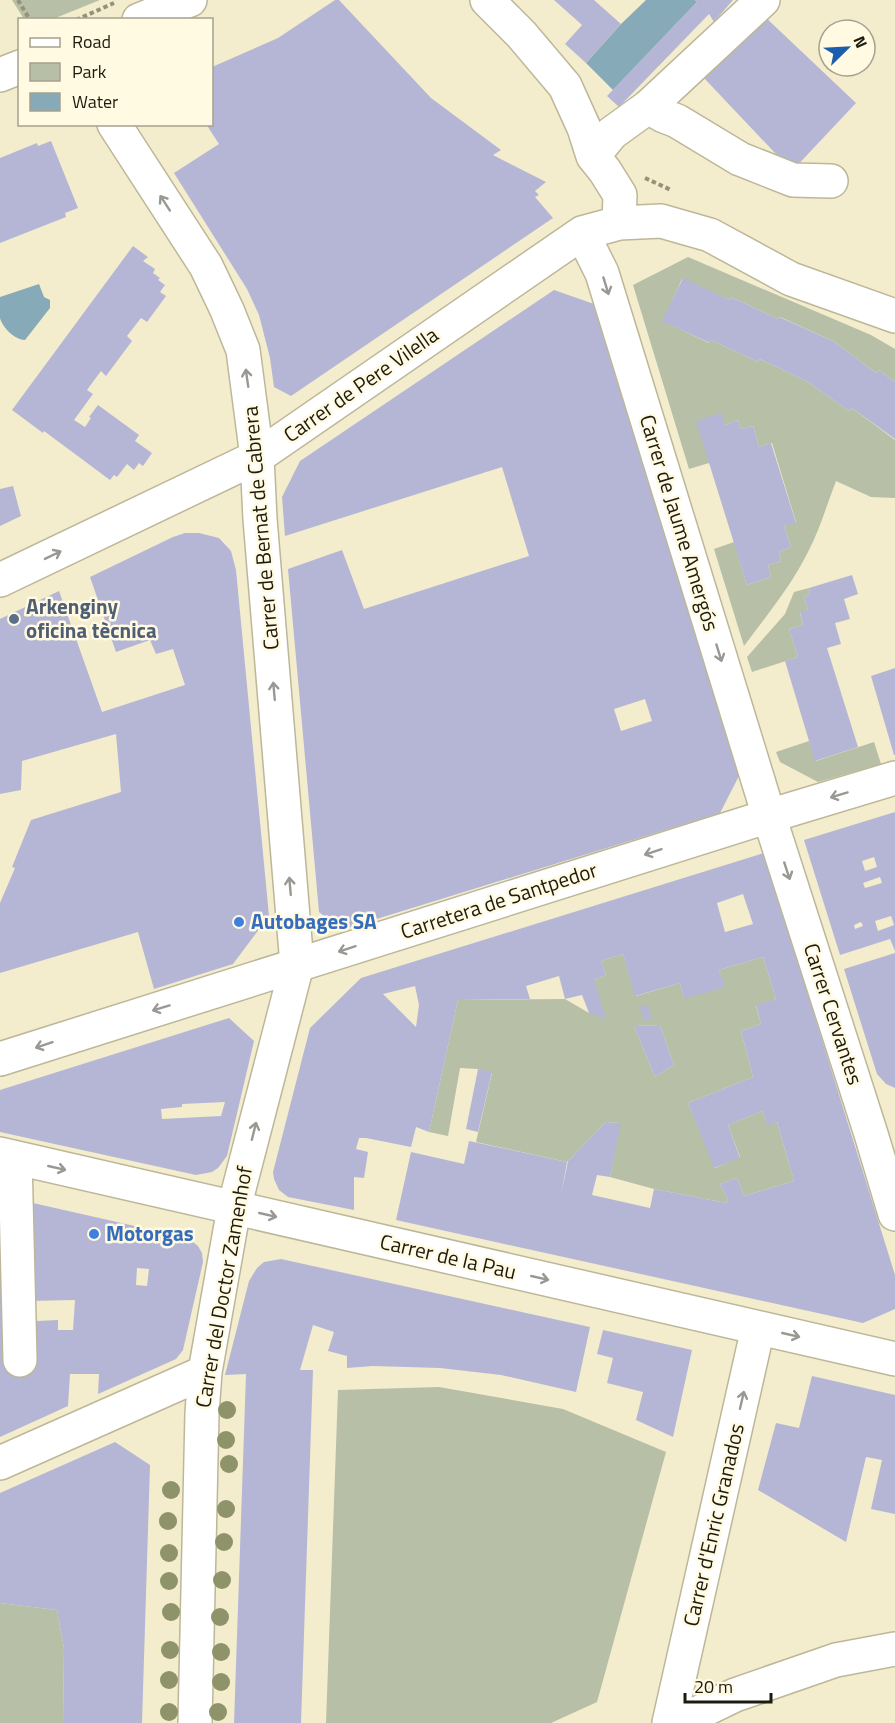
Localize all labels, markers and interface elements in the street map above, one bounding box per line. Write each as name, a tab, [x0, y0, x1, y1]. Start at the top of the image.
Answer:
legend	[18, 18, 213, 126]
north arrow	[817, 18, 877, 78]
text: Road	[72, 28, 111, 55]
text: N	[847, 32, 874, 52]
text: Park	[72, 58, 107, 85]
text: Water	[72, 88, 118, 115]
one-way arrow	[159, 195, 171, 212]
one-way arrow	[601, 276, 612, 295]
street label: Carrer de Pere Vilella	[276, 318, 445, 450]
one-way arrow	[241, 369, 252, 388]
street label: Carrer de Bernat de Cabrera	[233, 404, 287, 651]
street label: Carrer de Jaume Amergós	[632, 410, 728, 635]
one-way arrow	[43, 548, 61, 560]
place label: Arkenginy oficina tècnica	[26, 590, 157, 646]
marker: Arkenginy oficina tècnica	[7, 612, 21, 626]
one-way arrow	[714, 643, 725, 662]
one-way arrow	[269, 682, 280, 702]
one-way arrow	[830, 790, 849, 801]
one-way arrow	[644, 848, 663, 859]
street label: Carretera de Santpedor	[396, 853, 601, 947]
one-way arrow	[782, 861, 793, 880]
one-way arrow	[284, 876, 295, 896]
place label: Autobages SA	[251, 905, 377, 937]
marker: Autobages SA	[232, 915, 246, 929]
street label: Carrer Cervantes	[796, 939, 872, 1089]
one-way arrow	[338, 944, 357, 955]
one-way arrow	[152, 1003, 171, 1014]
one-way arrow	[35, 1040, 54, 1051]
one-way arrow	[249, 1122, 260, 1141]
one-way arrow	[47, 1162, 66, 1174]
street label: Carrer del Doctor Zamenhof	[186, 1164, 260, 1410]
one-way arrow	[258, 1210, 277, 1222]
place label: Motorgas	[106, 1217, 194, 1249]
street label: Carrer de la Pau	[377, 1225, 520, 1287]
marker: Motorgas	[87, 1227, 101, 1241]
one-way arrow	[530, 1272, 549, 1284]
one-way arrow	[781, 1330, 800, 1342]
one-way arrow	[737, 1390, 748, 1410]
street label: Carrer d'Enric Granados	[674, 1420, 752, 1629]
scale bar	[685, 1666, 770, 1704]
text: 20 m	[694, 1673, 733, 1700]

